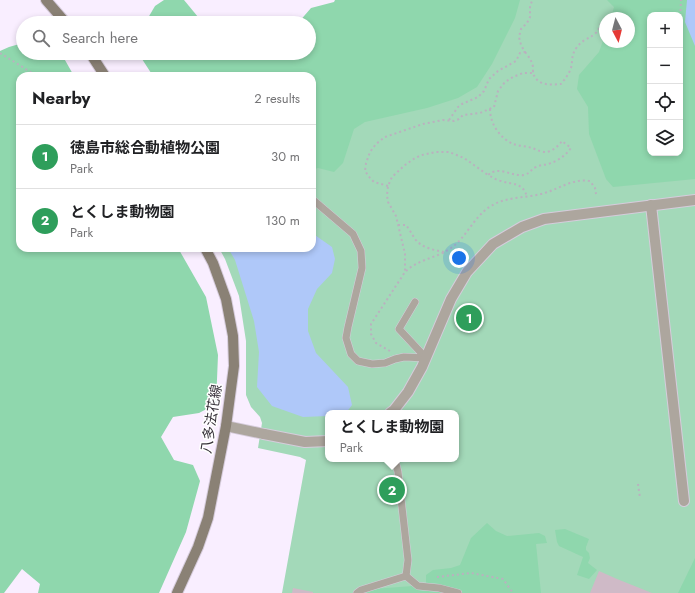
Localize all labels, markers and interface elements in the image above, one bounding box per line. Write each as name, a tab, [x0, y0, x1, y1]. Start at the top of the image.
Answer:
north arrow	[599, 12, 635, 48]
map controls	[647, 12, 683, 156]
button: +	[647, 12, 683, 48]
search box	[16, 16, 316, 60]
icon: search	[30, 27, 52, 49]
text: Search here	[62, 27, 138, 49]
button: −	[647, 48, 683, 84]
button: locate	[647, 84, 683, 120]
text: Nearby	[32, 86, 90, 110]
text: 2 results	[254, 89, 300, 108]
button: layers	[647, 120, 683, 156]
text: 徳島市総合動植物公園	[70, 137, 220, 159]
text: 1	[42, 147, 48, 166]
text: 30 m	[271, 147, 300, 166]
text: Park	[70, 159, 93, 178]
text: とくしま動物園	[70, 201, 175, 223]
text: 2	[41, 211, 49, 230]
text: 130 m	[265, 211, 300, 230]
text: Park	[70, 223, 93, 242]
your location	[449, 248, 469, 268]
pin: 1	[456, 303, 482, 333]
street label: 八多法花線	[196, 383, 226, 455]
popup	[325, 410, 459, 462]
text: とくしま動物園	[340, 416, 444, 438]
text: Park	[340, 438, 363, 457]
pin: 2	[379, 475, 405, 505]

